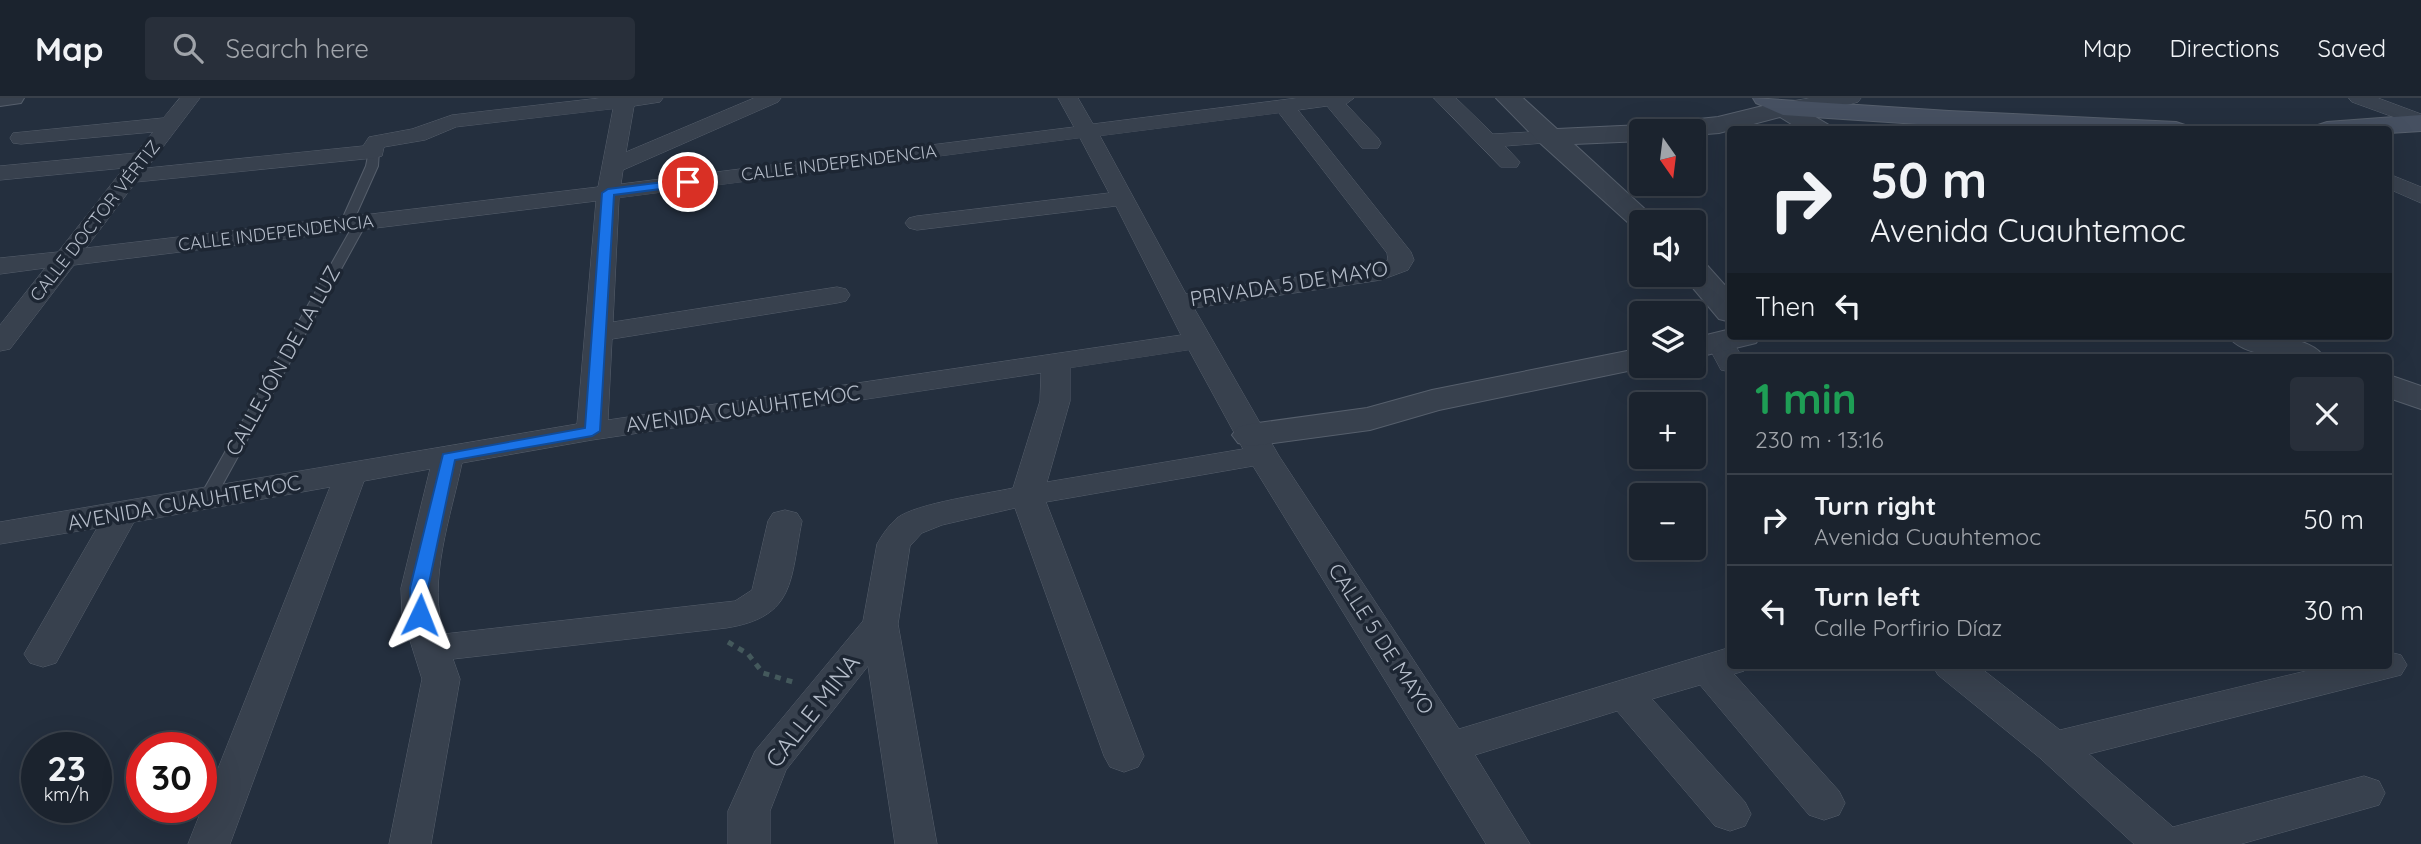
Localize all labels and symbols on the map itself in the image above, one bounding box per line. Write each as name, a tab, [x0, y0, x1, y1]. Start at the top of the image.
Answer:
north arrow	[1629, 119, 1706, 196]
street label: CALLE DOCTOR VÉRTIZ	[24, 135, 165, 306]
street label: CALLE INDEPENDENCIA	[740, 139, 938, 186]
pin	[658, 152, 718, 212]
street label: CALLE INDEPENDENCIA	[177, 209, 375, 256]
street label: PRIVADA 5 DE MAYO	[1188, 255, 1390, 312]
street label: CALLEJÓN DE LA LUZ	[219, 261, 345, 460]
street label: AVENIDA CUAUHTEMOC	[624, 379, 862, 437]
street label: AVENIDA CUAUHTEMOC	[65, 469, 303, 535]
street label: CALLE 5 DE MAYO	[1323, 558, 1440, 719]
position arrow	[383, 578, 457, 652]
street label: CALLE MINA	[759, 648, 866, 773]
speed limit sign: 30	[126, 732, 217, 823]

